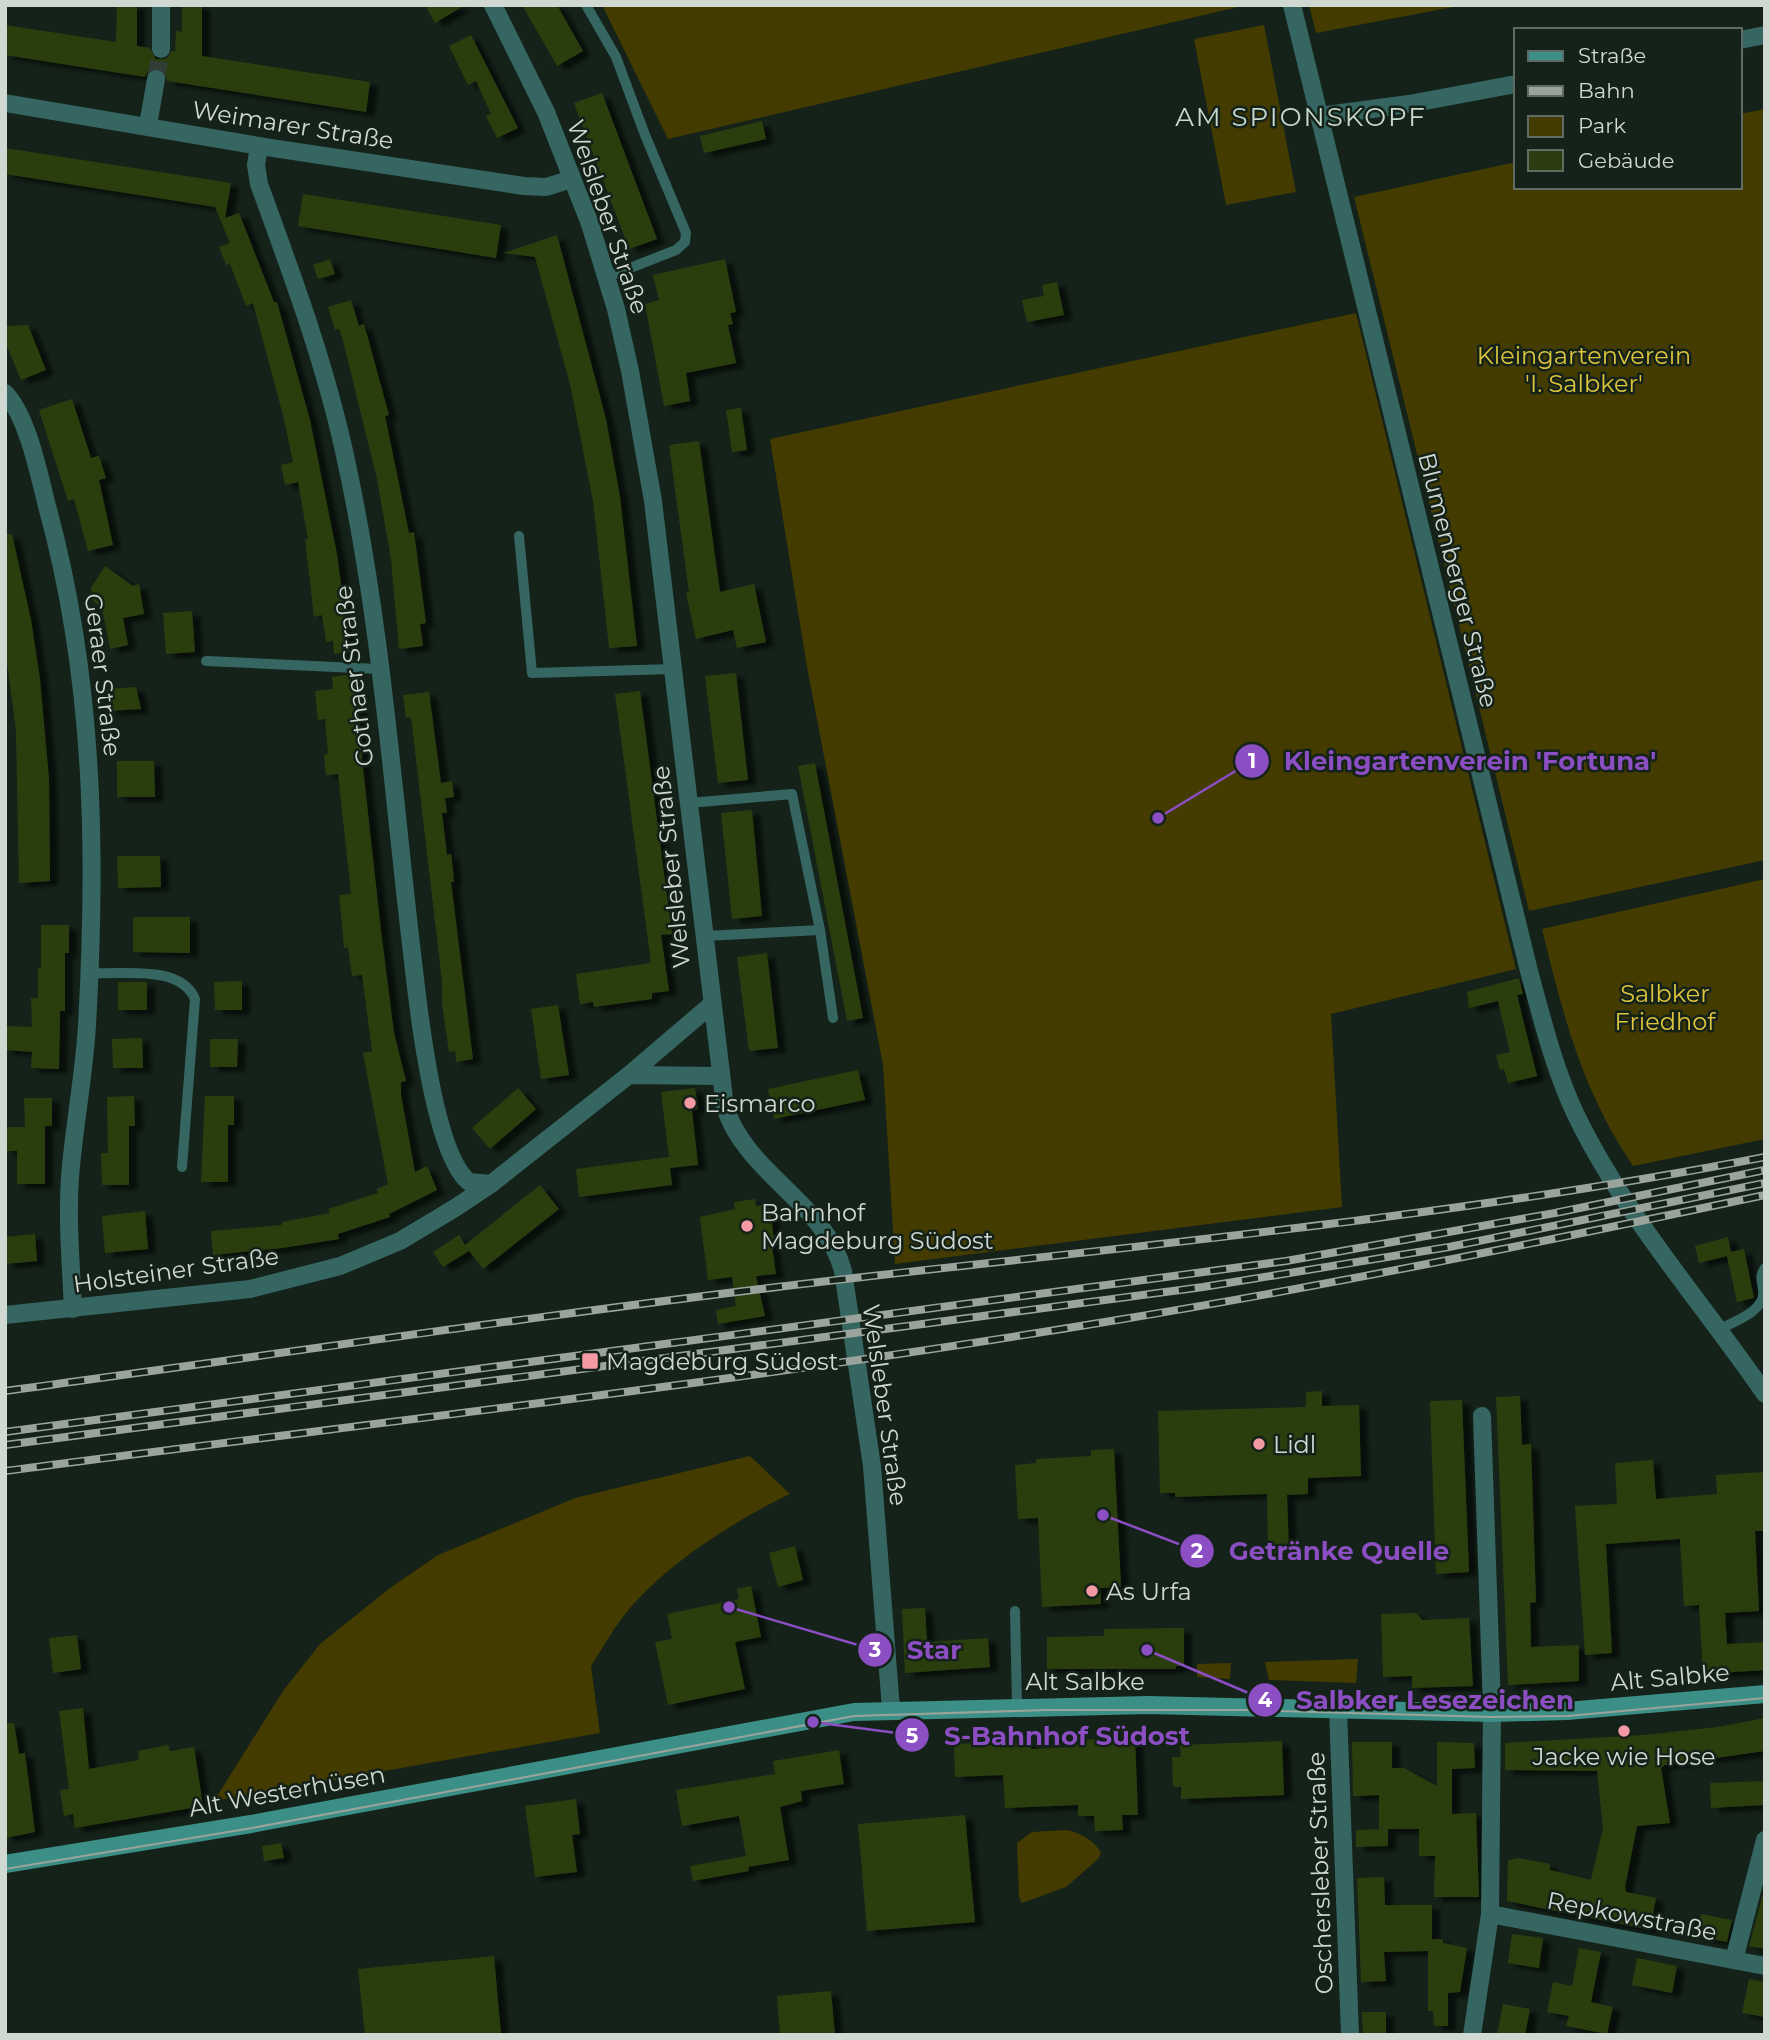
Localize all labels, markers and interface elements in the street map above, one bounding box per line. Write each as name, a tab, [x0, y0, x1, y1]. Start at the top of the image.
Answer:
legend	[1514, 28, 1742, 189]
text: Straße	[1578, 43, 1646, 68]
text: Bahn	[1578, 78, 1635, 103]
street label: Weimarer Straße	[190, 95, 396, 155]
district label: AM SPIONSKOPF	[1175, 101, 1427, 133]
text: Park	[1578, 113, 1626, 138]
street label: Welsleber Straße	[561, 116, 655, 318]
text: Gebäude	[1578, 148, 1675, 173]
park label: Kleingartenverein 'I. Salbker'	[1477, 341, 1691, 398]
street label: Blumenberger Straße	[1412, 450, 1504, 710]
street label: Gothaer Straße	[329, 584, 379, 768]
street label: Geraer Straße	[79, 592, 127, 758]
callout: Kleingartenverein 'Fortuna'	[1234, 737, 1670, 784]
text: Kleingartenverein 'Fortuna'	[1284, 745, 1656, 777]
text: 1	[1248, 748, 1256, 773]
street label: Welsleber Straße	[646, 764, 696, 970]
park label: Salbker Friedhof	[1614, 979, 1716, 1036]
place label: Eismarco	[704, 1089, 816, 1118]
marker: Eismarco	[682, 1095, 698, 1111]
place label: Bahnhof Magdeburg Südost	[761, 1198, 994, 1255]
marker: Bahnhof Magdeburg Südost	[739, 1218, 755, 1234]
street label: Holsteiner Straße	[71, 1241, 281, 1299]
street label: Welsleber Straße	[856, 1302, 914, 1508]
place label: Magdeburg Südost	[606, 1347, 839, 1376]
marker: Magdeburg Südost	[580, 1351, 600, 1371]
place label: Lidl	[1273, 1430, 1316, 1459]
marker: Lidl	[1251, 1436, 1267, 1452]
callout: Getränke Quelle	[1180, 1527, 1463, 1574]
text: Getränke Quelle	[1229, 1535, 1449, 1567]
text: 2	[1191, 1538, 1203, 1563]
place label: As Urfa	[1106, 1577, 1192, 1606]
marker: As Urfa	[1084, 1583, 1100, 1599]
callout: Star	[857, 1626, 975, 1673]
text: Star	[907, 1634, 961, 1666]
text: 3	[868, 1637, 881, 1662]
street label: Alt Salbke	[1609, 1657, 1731, 1697]
street label: Alt Salbke	[1025, 1667, 1145, 1696]
callout: Salbker Lesezeichen	[1248, 1677, 1588, 1724]
text: Salbker Lesezeichen	[1296, 1684, 1574, 1716]
text: 4	[1258, 1687, 1273, 1712]
callout: S-Bahnhof Südost	[895, 1712, 1204, 1759]
text: S-Bahnhof Südost	[944, 1720, 1190, 1752]
text: 5	[906, 1723, 918, 1748]
marker: Jacke wie Hose	[1616, 1723, 1632, 1739]
place label: Jacke wie Hose	[1531, 1742, 1716, 1771]
street label: Oschersleber Straße	[1301, 1751, 1339, 1995]
street label: Alt Westerhüsen	[186, 1759, 388, 1823]
street label: Repkowstraße	[1545, 1885, 1719, 1947]

